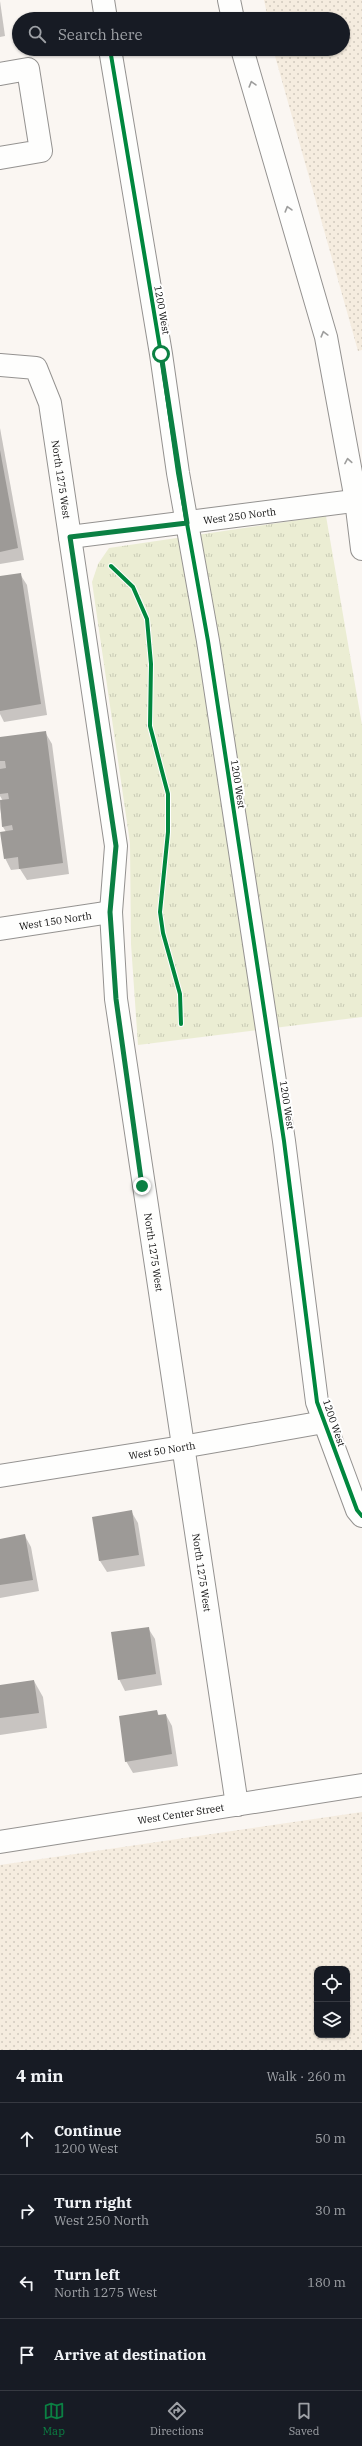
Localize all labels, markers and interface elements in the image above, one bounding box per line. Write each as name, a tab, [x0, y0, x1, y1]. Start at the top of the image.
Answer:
search box	[12, 12, 350, 56]
icon: search	[26, 23, 48, 45]
text: Search here	[58, 25, 143, 44]
one-way arrow	[248, 81, 257, 88]
one-way arrow	[284, 206, 293, 213]
street label: 1200 West	[151, 285, 173, 336]
one-way arrow	[321, 331, 329, 337]
route start	[152, 345, 170, 363]
street label: North 1275 West	[49, 439, 74, 520]
one-way arrow	[345, 458, 353, 465]
street label: West 250 North	[202, 504, 277, 527]
street label: 1200 West	[228, 759, 248, 810]
street label: West 150 North	[18, 909, 93, 932]
street label: 1200 West	[277, 1080, 297, 1131]
route end	[133, 1177, 151, 1195]
street label: North 1275 West	[142, 1212, 166, 1293]
street label: 1200 West	[320, 1398, 348, 1449]
street label: West 50 North	[128, 1438, 196, 1462]
street label: North 1275 West	[190, 1532, 214, 1613]
street label: West Center Street	[137, 1800, 225, 1827]
map controls	[314, 1966, 350, 2038]
button: locate	[314, 1966, 350, 2002]
button: layers	[314, 2002, 350, 2038]
text: 4 min	[16, 2065, 64, 2087]
text: Walk · 260 m	[267, 2068, 346, 2085]
text: Continue	[54, 2121, 121, 2140]
icon: ahead	[16, 2128, 38, 2150]
text: 50 m	[315, 2130, 346, 2147]
text: 1200 West	[54, 2140, 118, 2157]
text: Turn right	[54, 2193, 132, 2212]
icon: right	[16, 2200, 38, 2222]
text: 30 m	[315, 2202, 346, 2219]
text: West 250 North	[54, 2212, 149, 2229]
text: Turn left	[54, 2265, 120, 2284]
icon: left	[16, 2272, 38, 2294]
text: 180 m	[307, 2274, 346, 2291]
text: North 1275 West	[54, 2284, 157, 2301]
icon: arrive	[16, 2344, 38, 2366]
text: Arrive at destination	[54, 2345, 206, 2364]
tab: Map	[43, 2400, 65, 2438]
tab: Directions	[150, 2400, 204, 2438]
tab: Saved	[289, 2400, 319, 2438]

